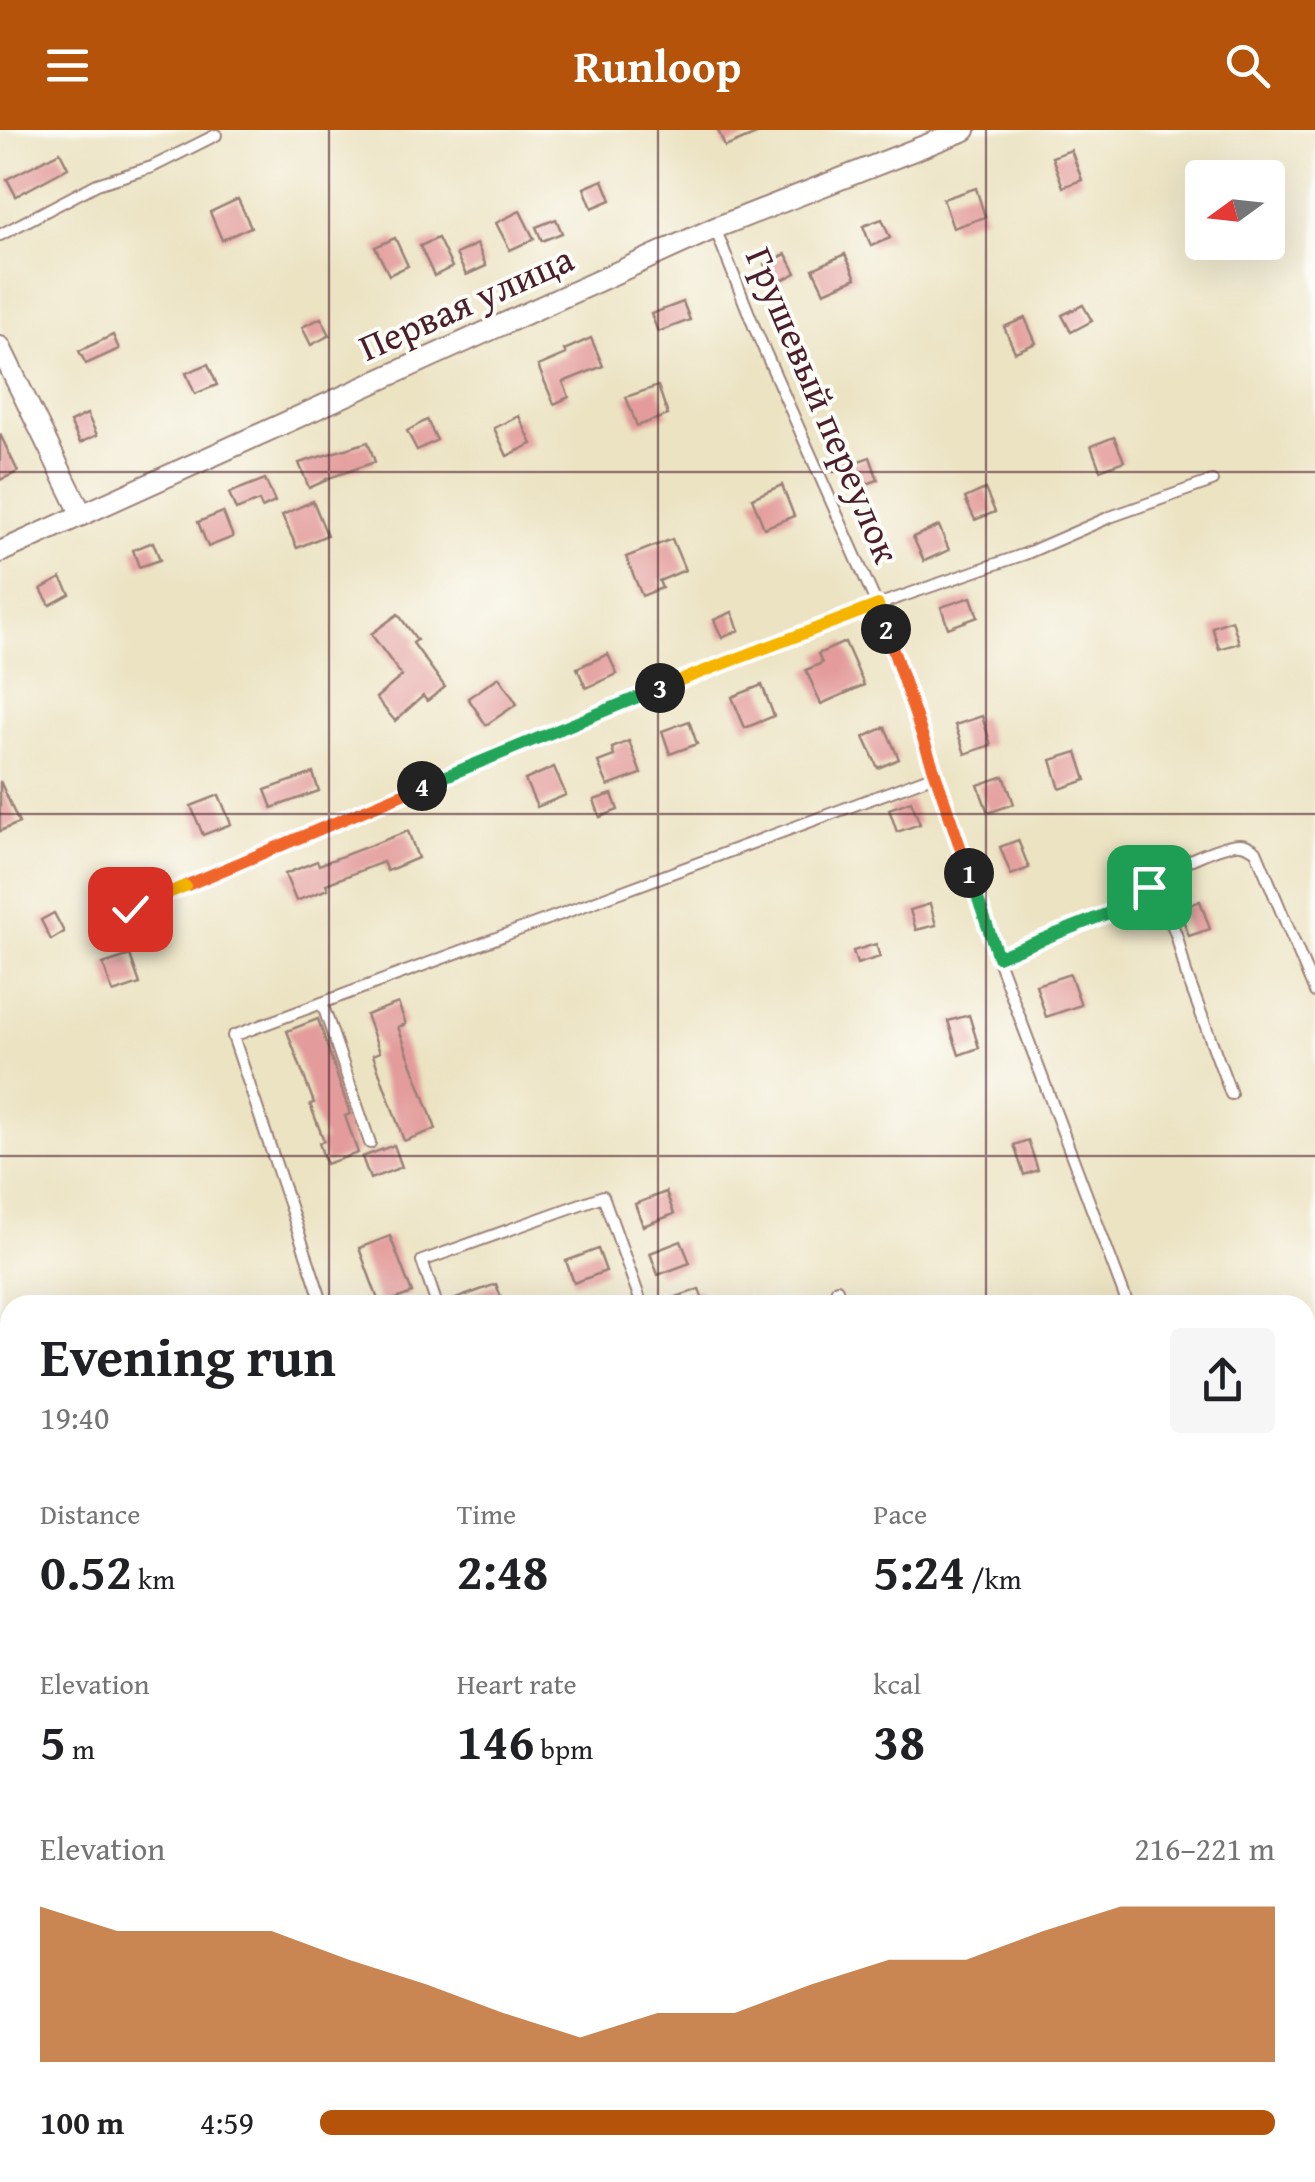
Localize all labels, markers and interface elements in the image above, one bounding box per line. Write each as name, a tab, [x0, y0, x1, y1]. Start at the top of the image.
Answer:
text: Runloop	[574, 33, 741, 98]
icon: menu	[40, 38, 95, 93]
icon: search	[1220, 38, 1275, 93]
north arrow	[1185, 160, 1285, 260]
map controls	[1185, 160, 1285, 260]
street label: Первая улица	[349, 230, 582, 374]
street label: Грушевый переулок	[732, 238, 916, 571]
pin: 2	[861, 604, 911, 654]
text: 2	[879, 608, 893, 649]
pin: 3	[635, 663, 685, 713]
text: 3	[653, 667, 667, 708]
pin: 4	[397, 761, 447, 811]
text: 4	[415, 765, 429, 806]
pin	[1107, 845, 1192, 930]
pin: 1	[944, 848, 994, 898]
text: 1	[962, 852, 976, 893]
icon: arrive	[1122, 860, 1177, 915]
pin	[88, 867, 173, 952]
icon: check	[103, 882, 158, 937]
text: Evening run	[40, 1316, 336, 1396]
button: share	[1170, 1328, 1275, 1433]
text: 19:40	[40, 1394, 109, 1441]
text: Distance	[40, 1493, 140, 1534]
text: Time	[457, 1493, 516, 1534]
text: Pace	[873, 1493, 927, 1534]
text: 0.52	[40, 1534, 132, 1607]
text: 2:48	[457, 1534, 549, 1607]
text: 5:24	[873, 1534, 965, 1607]
text: km	[132, 1558, 175, 1599]
text: /km	[965, 1558, 1022, 1599]
text: Elevation	[40, 1663, 150, 1704]
text: Heart rate	[457, 1663, 577, 1704]
text: kcal	[873, 1663, 921, 1704]
text: 5	[40, 1704, 66, 1777]
text: 146	[457, 1704, 534, 1777]
text: 38	[873, 1704, 925, 1777]
text: m	[66, 1728, 95, 1769]
text: bpm	[534, 1728, 593, 1769]
text: Elevation	[40, 1825, 165, 1872]
text: 216–221 m	[1134, 1825, 1275, 1872]
text: 100 m	[40, 2099, 124, 2146]
text: 4:59	[200, 2099, 254, 2146]

